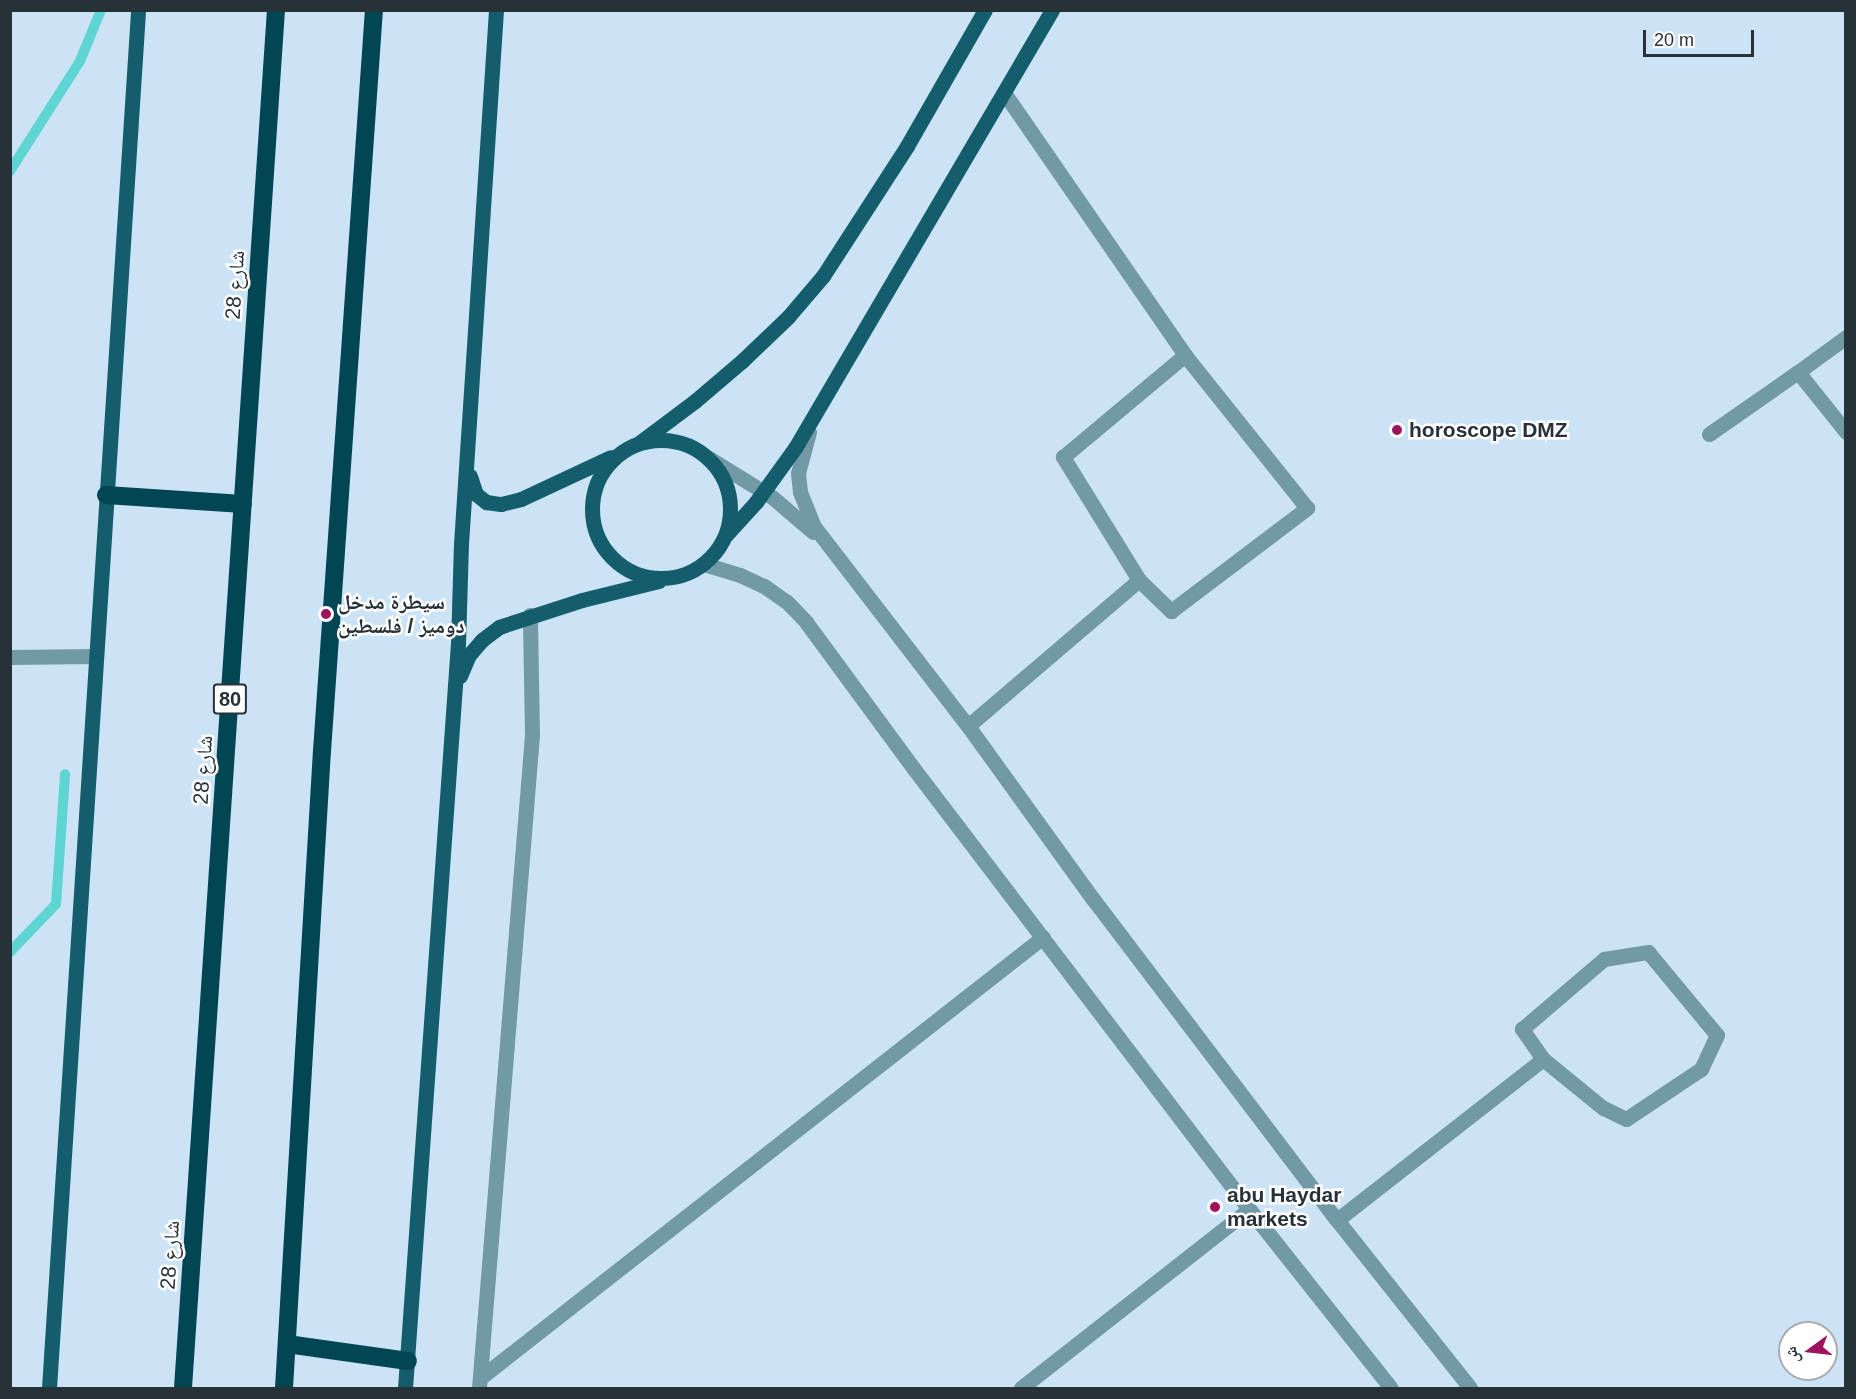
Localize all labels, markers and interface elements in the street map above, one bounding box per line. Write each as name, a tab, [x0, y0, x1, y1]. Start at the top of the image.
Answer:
scale bar	[1646, 18, 1757, 56]
text: 20 m	[1654, 30, 1694, 50]
street label: شارع 28	[220, 250, 250, 320]
place label: horoscope DMZ	[1409, 417, 1568, 443]
marker: horoscope DMZ	[1390, 423, 1404, 437]
place label: سيطرة مدخل دوميز / فلسطين	[338, 589, 465, 639]
marker: سيطرة مدخل دوميز / فلسطين	[319, 607, 333, 621]
road number: 80	[212, 682, 248, 716]
street label: شارع 28	[188, 735, 218, 805]
place label: abu Haydar markets	[1227, 1182, 1341, 1232]
marker: abu Haydar markets	[1208, 1200, 1222, 1214]
street label: شارع 28	[155, 1220, 185, 1290]
north arrow	[1778, 1321, 1838, 1381]
text: ش	[1782, 1345, 1802, 1366]

